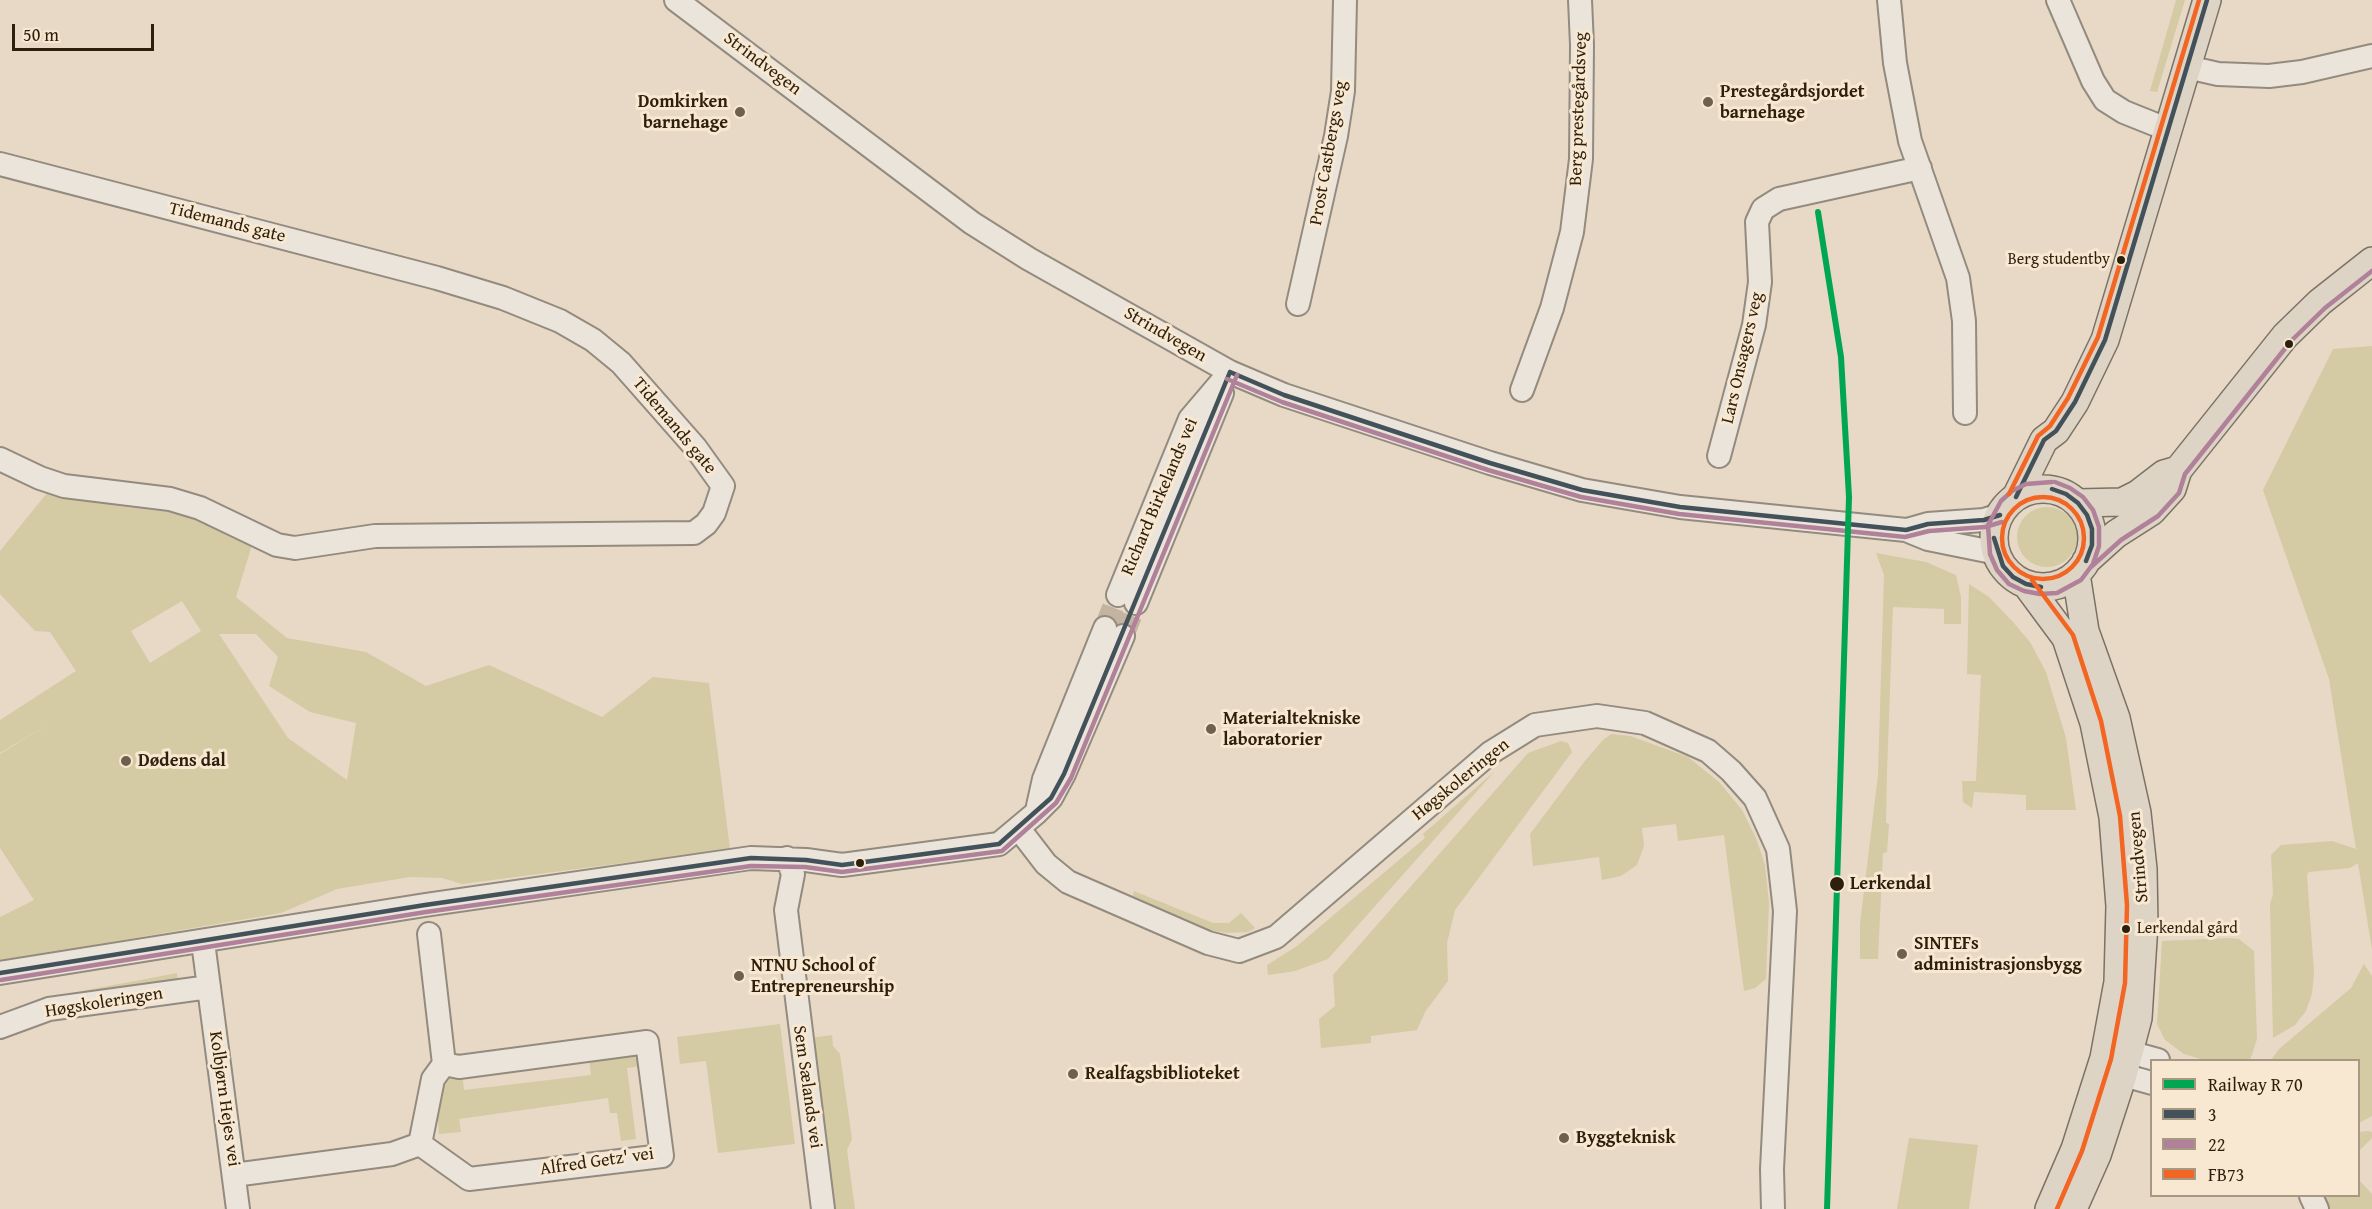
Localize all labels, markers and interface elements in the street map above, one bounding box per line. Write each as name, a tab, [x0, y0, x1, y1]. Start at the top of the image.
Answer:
scale bar	[15, 12, 158, 50]
text: 50 m	[23, 21, 59, 48]
street label: Strindvegen	[719, 28, 805, 100]
street label: Berg prestegårdsveg	[1566, 32, 1592, 186]
street label: Prost Castbergs veg	[1306, 79, 1352, 227]
place label: Prestegårdsjordet barnehage	[1720, 81, 1865, 124]
place label: Domkirken barnehage	[638, 91, 728, 134]
marker: Prestegårdsjordet barnehage	[1701, 95, 1715, 109]
marker: Domkirken barnehage	[733, 105, 747, 119]
street label: Tidemands gate	[166, 198, 288, 248]
place label: Berg studentby	[2008, 250, 2110, 270]
marker: Berg studentby	[2115, 254, 2127, 266]
street label: Lars Onsagers veg	[1717, 290, 1769, 426]
street label: Strindvegen	[1120, 303, 1210, 367]
unlabelled marker	[2283, 338, 2295, 350]
street label: Tidemands gate	[627, 373, 721, 479]
street label: Richard Birkelands vei	[1117, 415, 1203, 579]
place label: Materialtekniske laboratorier	[1223, 708, 1361, 750]
marker: Materialtekniske laboratorier	[1204, 722, 1218, 736]
street label: Høgskoleringen	[1408, 734, 1514, 826]
place label: Dødens dal	[138, 750, 226, 772]
marker: Dødens dal	[119, 754, 133, 768]
street label: Strindvegen	[2124, 810, 2154, 904]
unlabelled marker	[854, 857, 866, 869]
place label: Lerkendal	[1850, 873, 1931, 895]
marker: Lerkendal	[1828, 875, 1846, 893]
place label: Lerkendal gård	[2137, 919, 2238, 939]
marker: Lerkendal gård	[2120, 923, 2132, 935]
place label: SINTEFs administrasjonsbygg	[1914, 933, 2082, 976]
marker: SINTEFs administrasjonsbygg	[1895, 947, 1909, 961]
place label: NTNU School of Entrepreneurship	[751, 955, 894, 998]
marker: NTNU School of Entrepreneurship	[732, 969, 746, 983]
street label: Høgskoleringen	[44, 983, 164, 1023]
street label: Sem Sælands vei	[788, 1024, 826, 1150]
street label: Kolbjørn Hejes vei	[204, 1030, 244, 1168]
legend	[2150, 1059, 2360, 1197]
place label: Realfagsbiblioteket	[1085, 1063, 1240, 1085]
marker: Realfagsbiblioteket	[1066, 1067, 1080, 1081]
text: Railway R 70	[2208, 1071, 2303, 1098]
text: 3	[2208, 1101, 2217, 1128]
place label: Byggteknisk	[1576, 1127, 1675, 1149]
marker: Byggteknisk	[1557, 1131, 1571, 1145]
text: 22	[2208, 1131, 2225, 1158]
street label: Alfred Getz' vei	[539, 1143, 655, 1181]
text: FB73	[2208, 1161, 2244, 1188]

